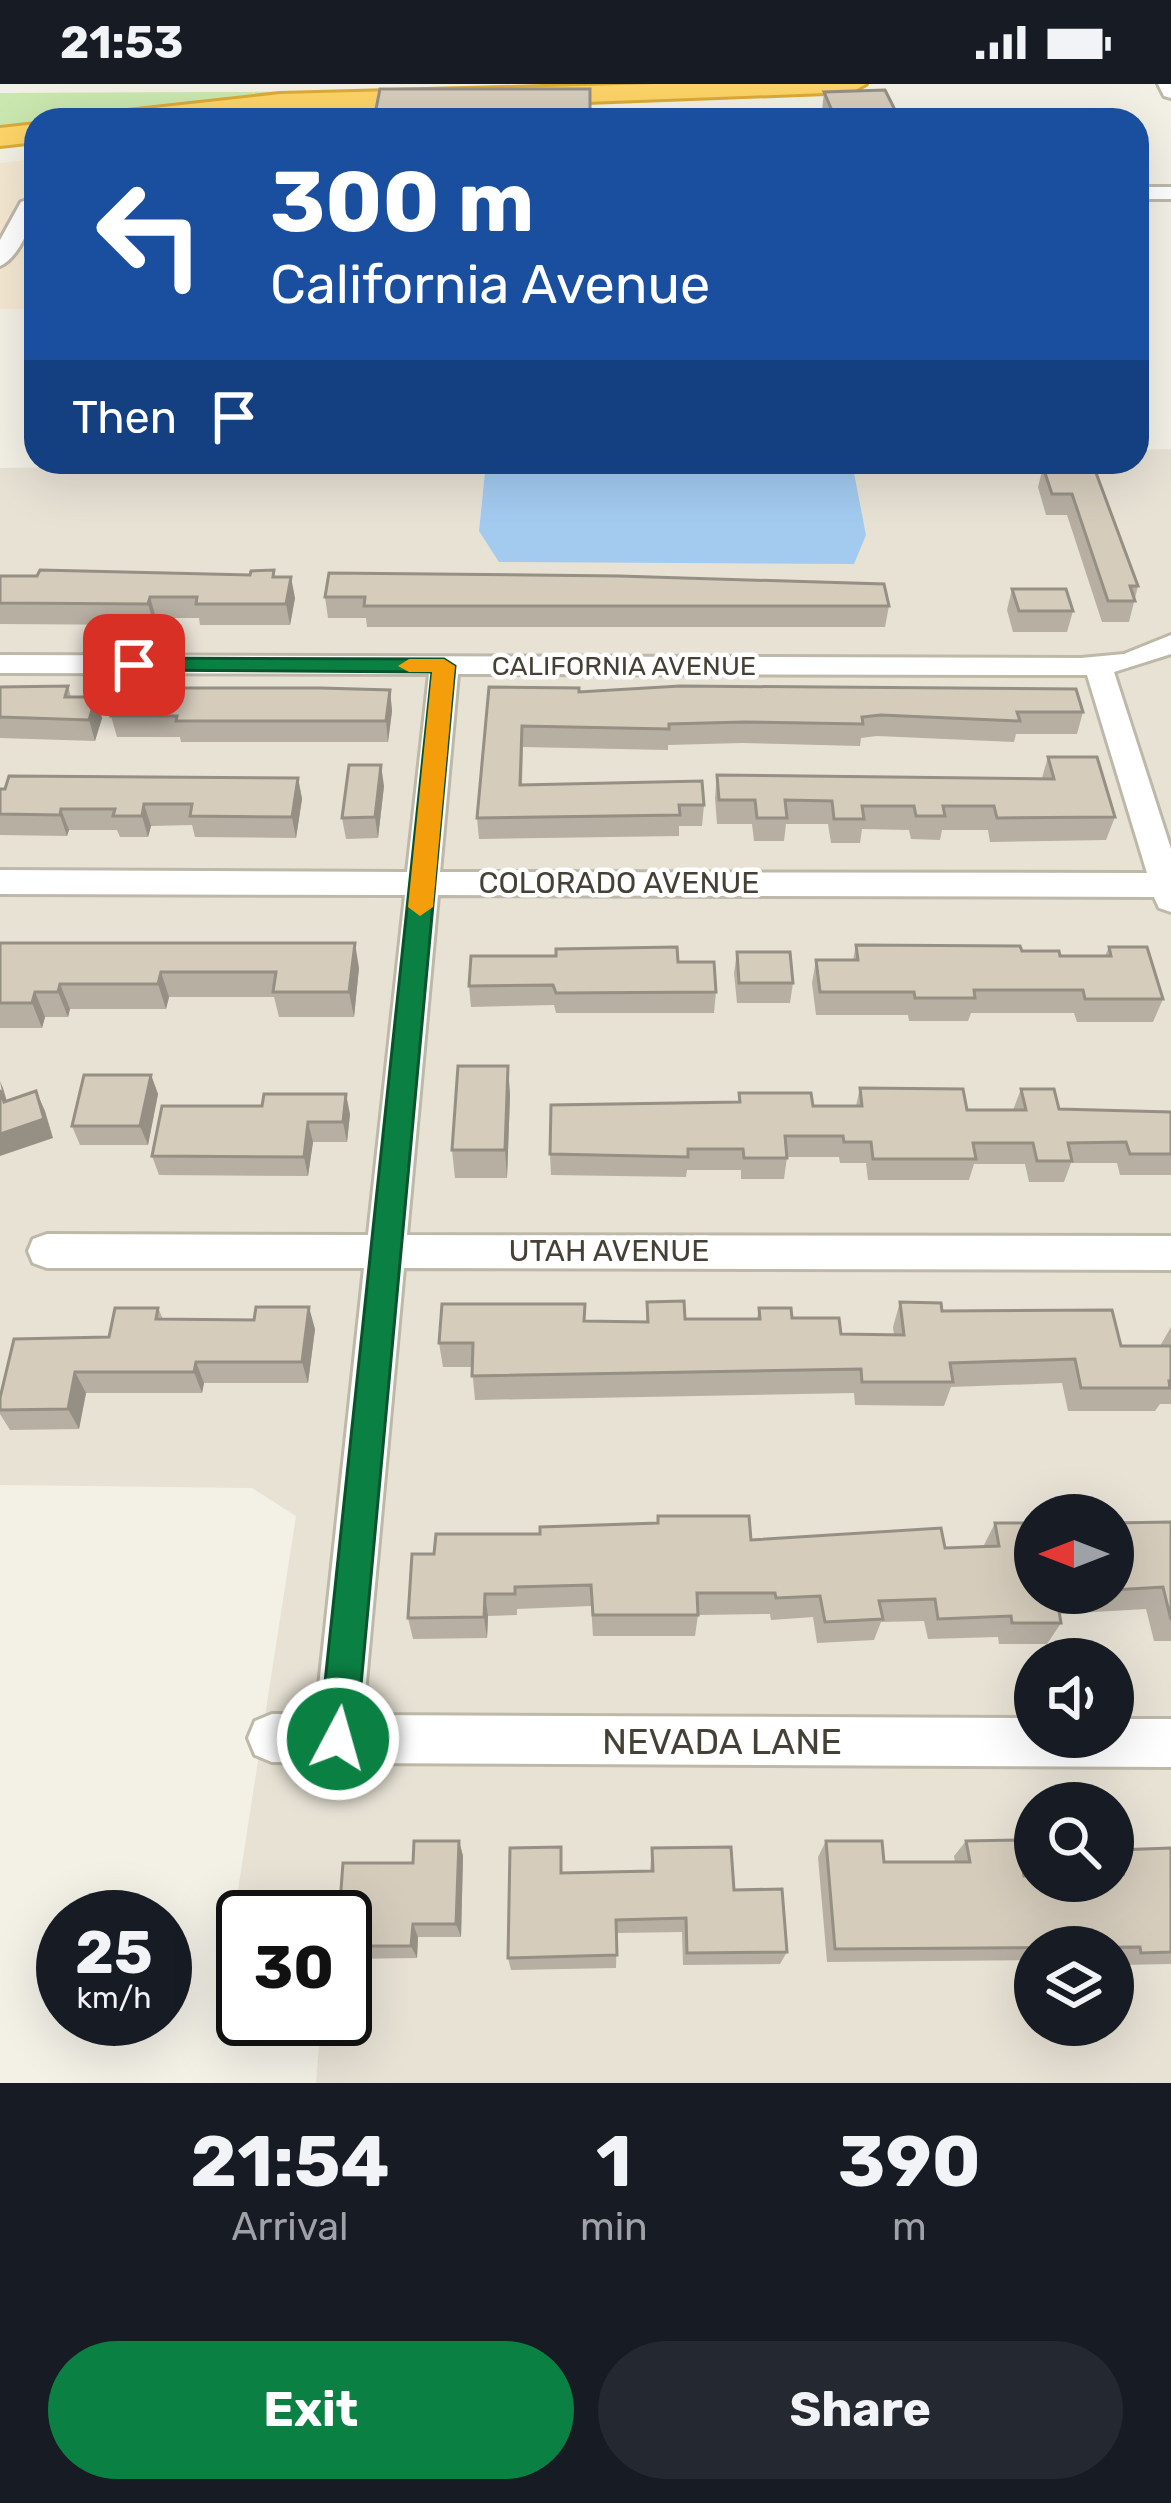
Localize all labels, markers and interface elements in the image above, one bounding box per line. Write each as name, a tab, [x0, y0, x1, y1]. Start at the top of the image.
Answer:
text: 21:53	[60, 16, 183, 69]
text: 300 m	[270, 152, 534, 252]
icon: left	[72, 156, 228, 312]
text: California Avenue	[270, 253, 710, 317]
icon: arrive	[201, 384, 267, 450]
text: Then	[72, 391, 177, 444]
pin	[83, 614, 185, 716]
icon: arrive	[101, 632, 167, 698]
street label: CALIFORNIA AVENUE	[492, 650, 756, 682]
street label: COLORADO AVENUE	[479, 865, 760, 901]
street label: UTAH AVENUE	[509, 1233, 709, 1269]
north arrow	[1014, 1494, 1134, 1614]
map controls	[1014, 1494, 1134, 2046]
button: sound	[1014, 1638, 1134, 1758]
position arrow	[275, 1676, 401, 1802]
street label: NEVADA LANE	[602, 1720, 842, 1763]
button: search	[1014, 1782, 1134, 1902]
speed limit sign: 30	[216, 1890, 372, 2046]
text: 25	[75, 1917, 153, 1988]
button: layers	[1014, 1926, 1134, 2046]
text: km/h	[77, 1980, 151, 2016]
text: 21:54	[190, 2119, 390, 2204]
text: 1	[596, 2119, 632, 2204]
text: 390	[838, 2119, 981, 2204]
text: Arrival	[231, 2204, 349, 2250]
text: min	[580, 2204, 648, 2250]
text: m	[892, 2204, 927, 2250]
button: Exit	[48, 2341, 574, 2479]
button: Share	[598, 2341, 1123, 2479]

